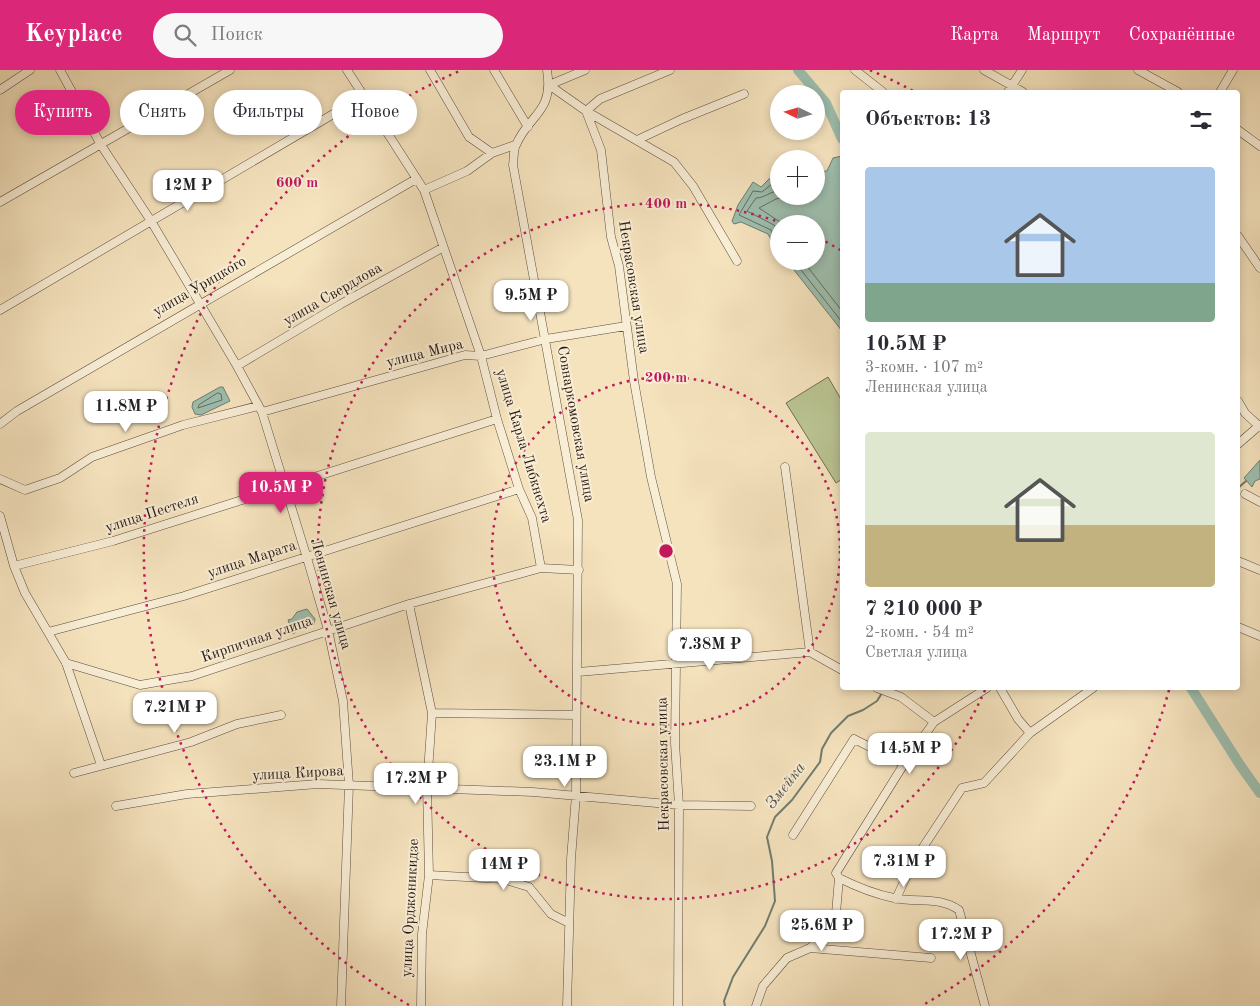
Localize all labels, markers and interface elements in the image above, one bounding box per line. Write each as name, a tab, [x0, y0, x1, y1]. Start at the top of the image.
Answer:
search box	[153, 13, 503, 58]
icon: search	[171, 21, 199, 49]
text: Keyplace	[25, 23, 123, 47]
text: Поиск	[211, 26, 263, 45]
text: Карта	[950, 26, 999, 44]
text: Маршрут	[1027, 26, 1101, 44]
text: Сохранённые	[1129, 26, 1235, 44]
north arrow	[770, 85, 825, 140]
map controls	[770, 85, 825, 270]
chip: Купить	[15, 90, 110, 135]
chip: Снять	[120, 90, 204, 135]
chip: Фильтры	[214, 90, 322, 135]
chip: Новое	[332, 90, 417, 135]
icon: filters	[1187, 106, 1215, 134]
text: Объектов: 13	[865, 109, 991, 130]
button: +	[770, 150, 825, 205]
pin: 12M ₽	[153, 170, 223, 212]
text: 600 m	[276, 176, 318, 191]
text: 12M ₽	[164, 178, 212, 194]
text: 400 m	[645, 197, 687, 212]
icon: home	[995, 200, 1085, 290]
button: −	[770, 215, 825, 270]
street label: Некрасовская улица	[615, 219, 651, 355]
street label: улица Урицкого	[151, 254, 249, 320]
street label: улица Свердлова	[281, 260, 385, 329]
pin: 9.5M ₽	[490, 280, 572, 322]
text: 9.5M ₽	[505, 288, 558, 304]
text: 10.5M ₽	[865, 334, 947, 355]
street label: улица Мира	[385, 337, 465, 371]
street label: Совнаркомовская улица	[554, 345, 596, 504]
text: 3-комн. · 107 m²	[865, 360, 983, 376]
street label: улица Карла Либкнехта	[492, 367, 554, 525]
text: 200 m	[645, 371, 687, 386]
text: Ленинская улица	[865, 380, 988, 396]
pin: 11.8M ₽	[80, 390, 172, 433]
text: 11.8M ₽	[95, 399, 157, 415]
icon: home	[995, 465, 1085, 555]
pin: 10.5M ₽	[235, 472, 327, 514]
text: 10.5M ₽	[250, 480, 312, 496]
street label: улица Пестеля	[103, 492, 201, 536]
street label: Ленинская улица	[307, 537, 353, 652]
street label: улица Марата	[206, 538, 299, 581]
centre of rings	[657, 542, 675, 560]
text: 7 210 000 ₽	[865, 599, 983, 620]
street label: Кирпичная улица	[199, 614, 315, 666]
text: 2-комн. · 54 m²	[865, 625, 974, 641]
pin: 7.38M ₽	[664, 628, 756, 671]
text: 7.38M ₽	[679, 637, 741, 653]
text: Светлая улица	[865, 645, 968, 661]
pin: 7.21M ₽	[129, 692, 221, 734]
street label: Некрасовская улица	[655, 696, 673, 831]
text: 7.21M ₽	[144, 700, 206, 716]
pin: 14.5M ₽	[864, 732, 956, 775]
text: 14.5M ₽	[879, 741, 941, 757]
pin: 23.1M ₽	[519, 746, 611, 788]
text: 23.1M ₽	[534, 754, 596, 770]
water label: Змейка	[763, 759, 809, 812]
pin: 17.2M ₽	[370, 762, 462, 805]
street label: улица Кирова	[252, 764, 345, 784]
text: 17.2M ₽	[385, 771, 447, 787]
street label: улица Орджоникидзе	[400, 838, 422, 978]
pin: 7.31M ₽	[858, 846, 950, 888]
pin: 14M ₽	[469, 848, 539, 891]
text: 7.31M ₽	[873, 854, 935, 870]
text: 14M ₽	[480, 857, 528, 873]
pin: 25.6M ₽	[776, 910, 868, 952]
text: 25.6M ₽	[791, 918, 853, 934]
pin: 17.2M ₽	[915, 918, 1007, 961]
text: 17.2M ₽	[930, 927, 992, 943]

